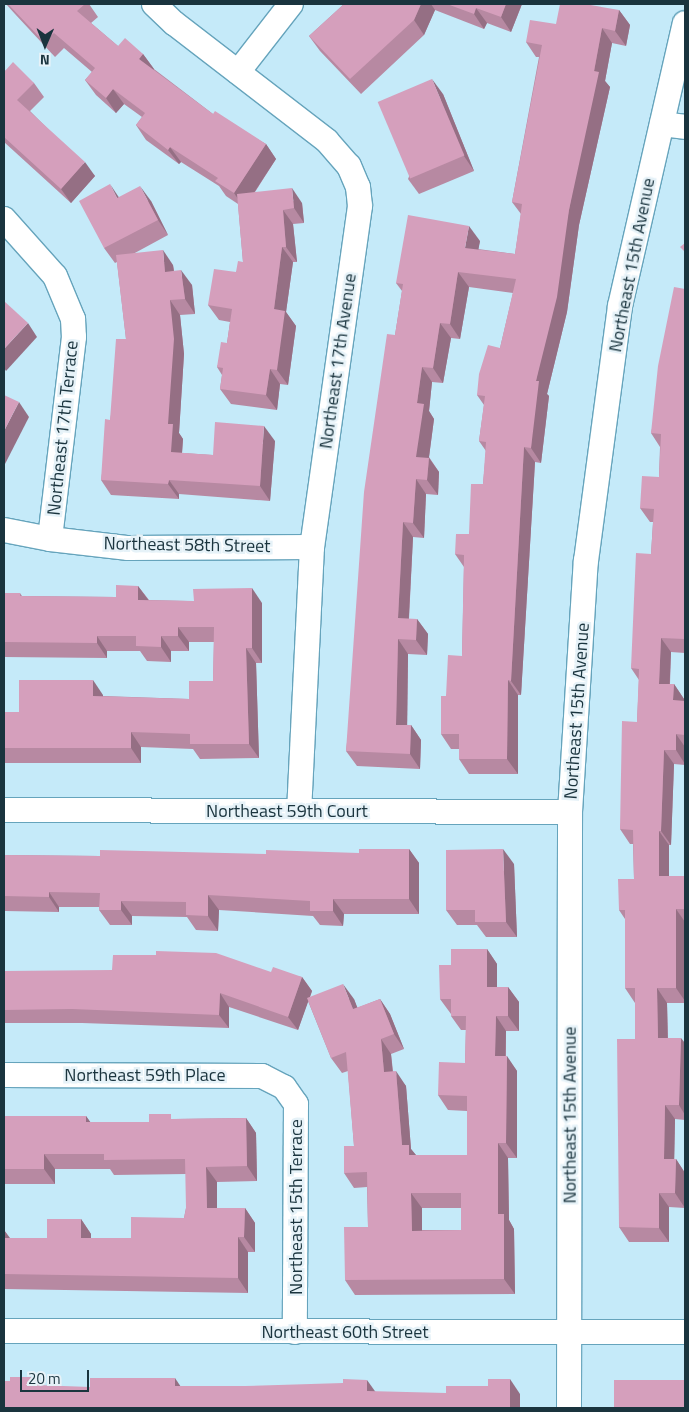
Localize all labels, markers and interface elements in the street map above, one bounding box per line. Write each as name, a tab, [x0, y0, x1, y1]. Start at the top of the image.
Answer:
north arrow	[20, 20, 70, 70]
text: N	[40, 50, 50, 71]
street label: Northeast 15th Avenue	[605, 176, 659, 354]
street label: Northeast 17th Avenue	[315, 272, 361, 450]
street label: Northeast 17th Terrace	[43, 339, 83, 517]
street label: Northeast 58th Street	[103, 533, 271, 557]
street label: Northeast 15th Avenue	[560, 622, 594, 800]
street label: Northeast 59th Court	[206, 800, 368, 822]
street label: Northeast 15th Avenue	[559, 1027, 581, 1203]
street label: Northeast 59th Place	[64, 1064, 226, 1086]
street label: Northeast 15th Terrace	[285, 1119, 307, 1295]
street label: Northeast 60th Street	[261, 1321, 429, 1343]
scale bar	[22, 1360, 91, 1392]
text: 20 m	[28, 1367, 61, 1390]

